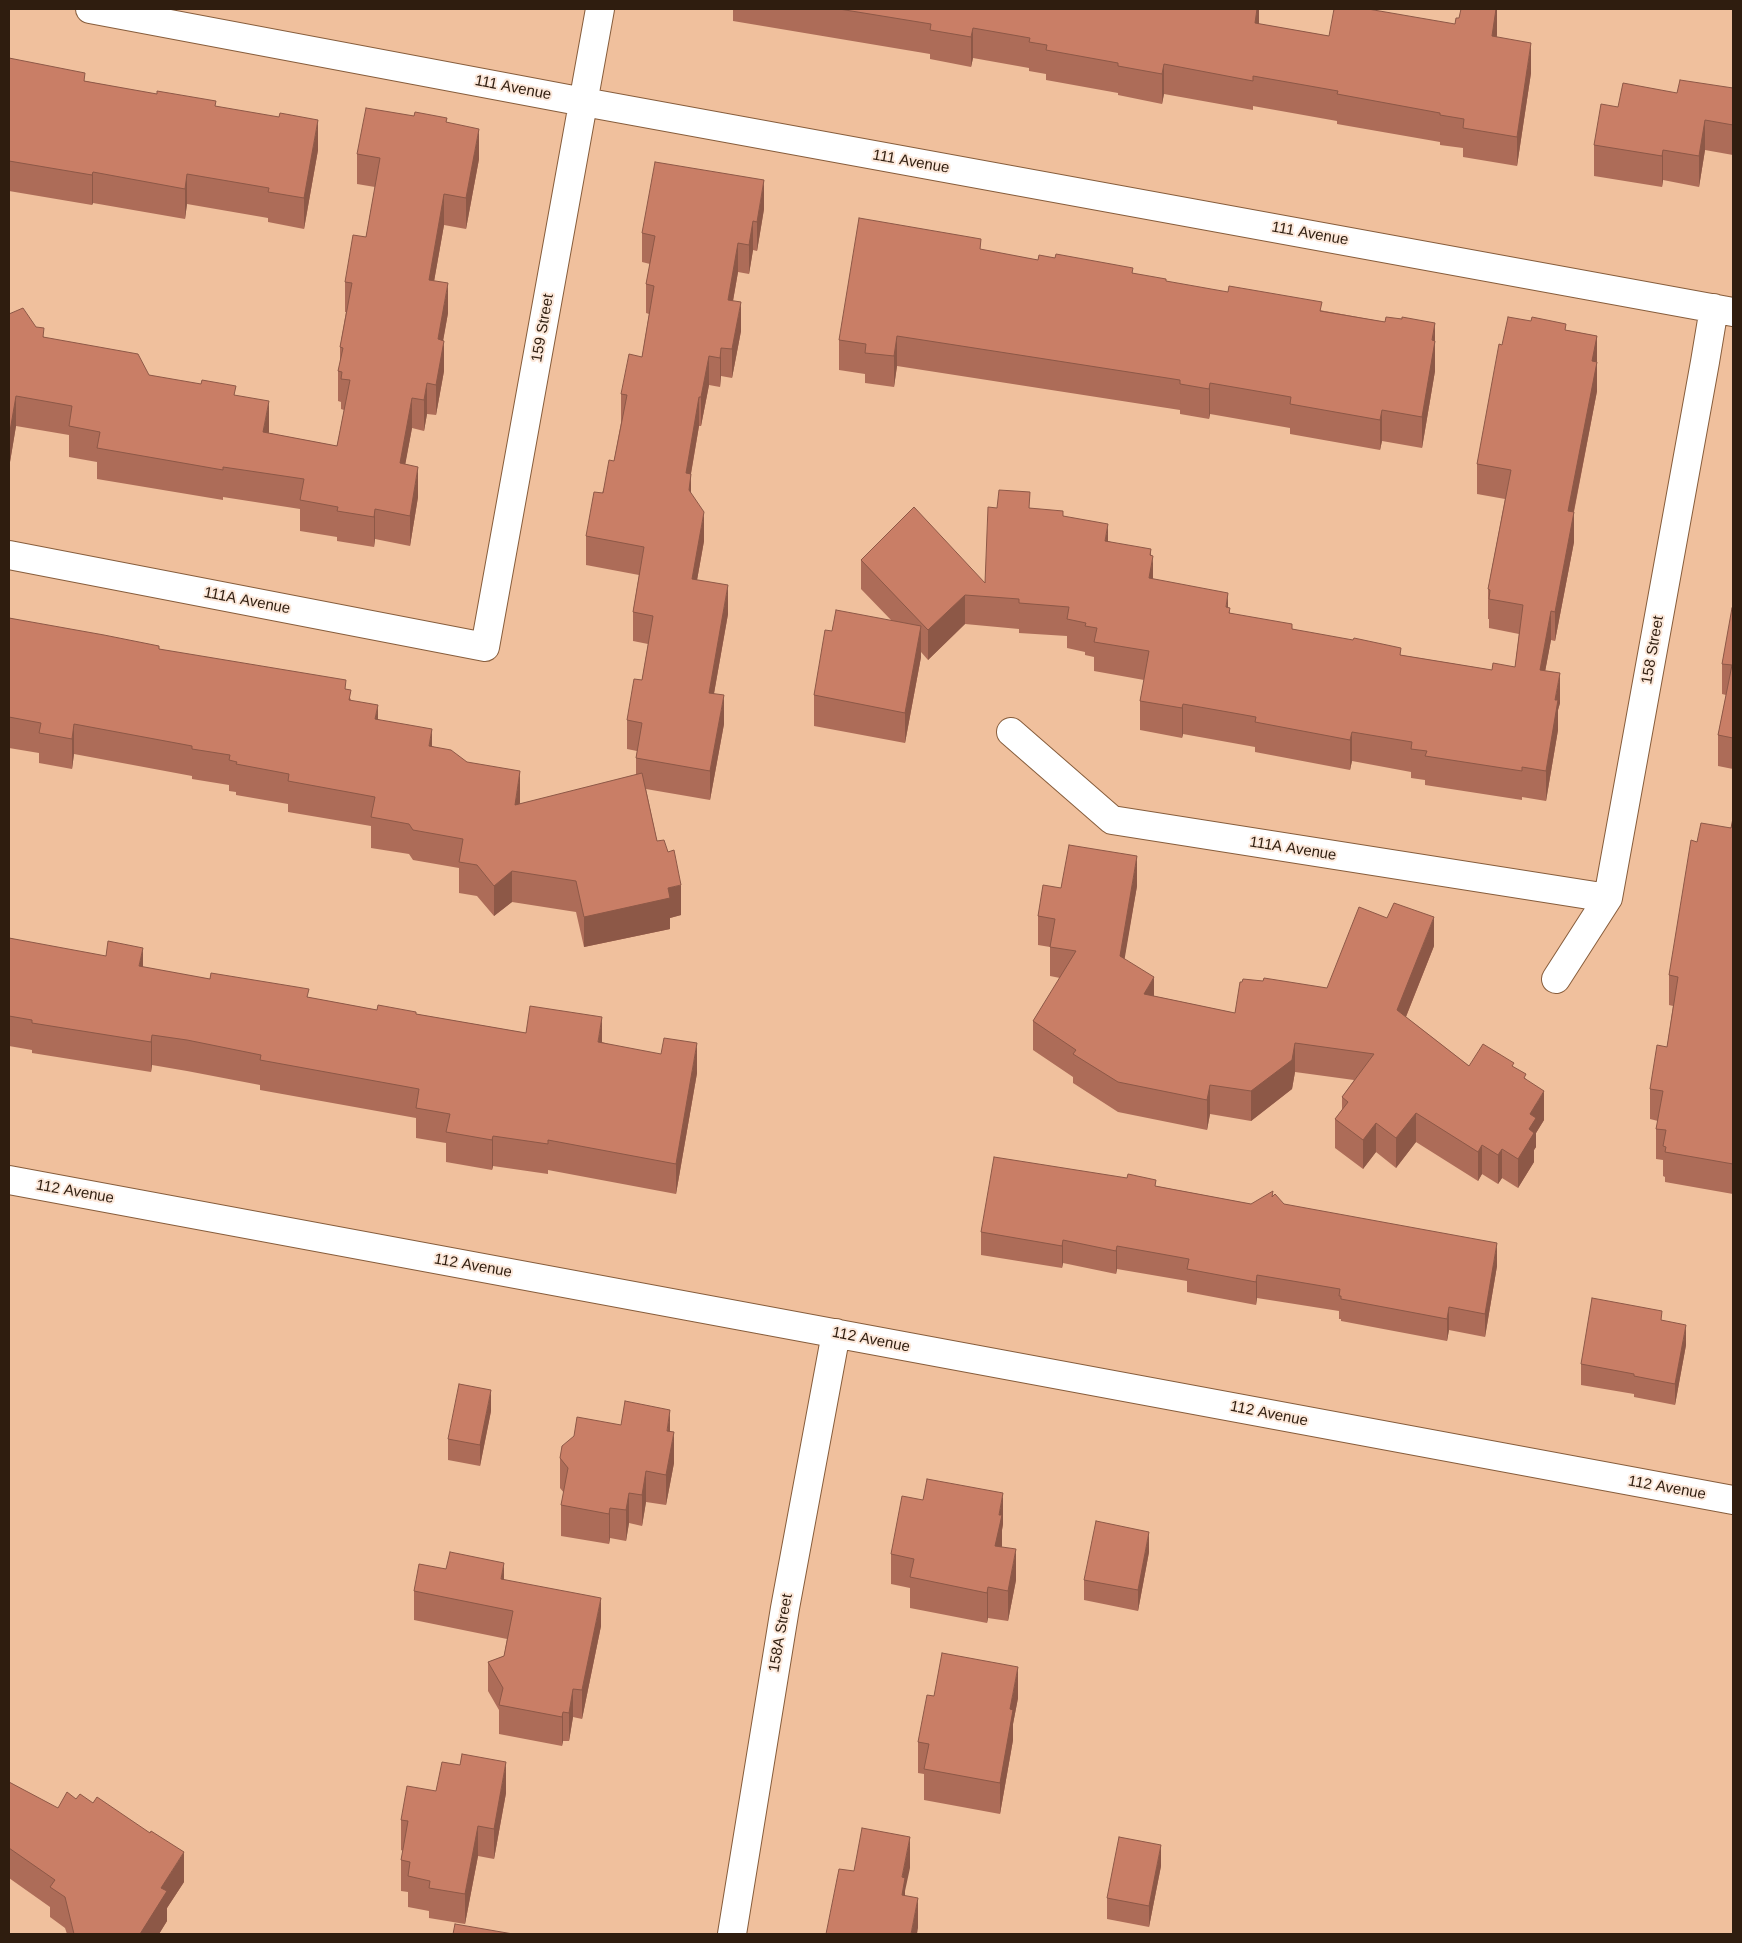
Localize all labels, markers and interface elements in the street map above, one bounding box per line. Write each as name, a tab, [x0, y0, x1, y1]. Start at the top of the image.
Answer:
street label: 111 Avenue	[473, 72, 553, 104]
street label: 111 Avenue	[871, 146, 951, 178]
street label: 111 Avenue	[1270, 218, 1350, 250]
street label: 159 Street	[528, 292, 558, 364]
street label: 111A Avenue	[202, 584, 292, 618]
street label: 158 Street	[1638, 614, 1668, 686]
street label: 111A Avenue	[1248, 833, 1338, 865]
street label: 112 Avenue	[35, 1176, 115, 1208]
street label: 112 Avenue	[433, 1250, 513, 1282]
street label: 112 Avenue	[831, 1324, 911, 1356]
street label: 112 Avenue	[1229, 1398, 1309, 1430]
street label: 112 Avenue	[1627, 1472, 1707, 1504]
street label: 158A Street	[765, 1592, 797, 1674]

